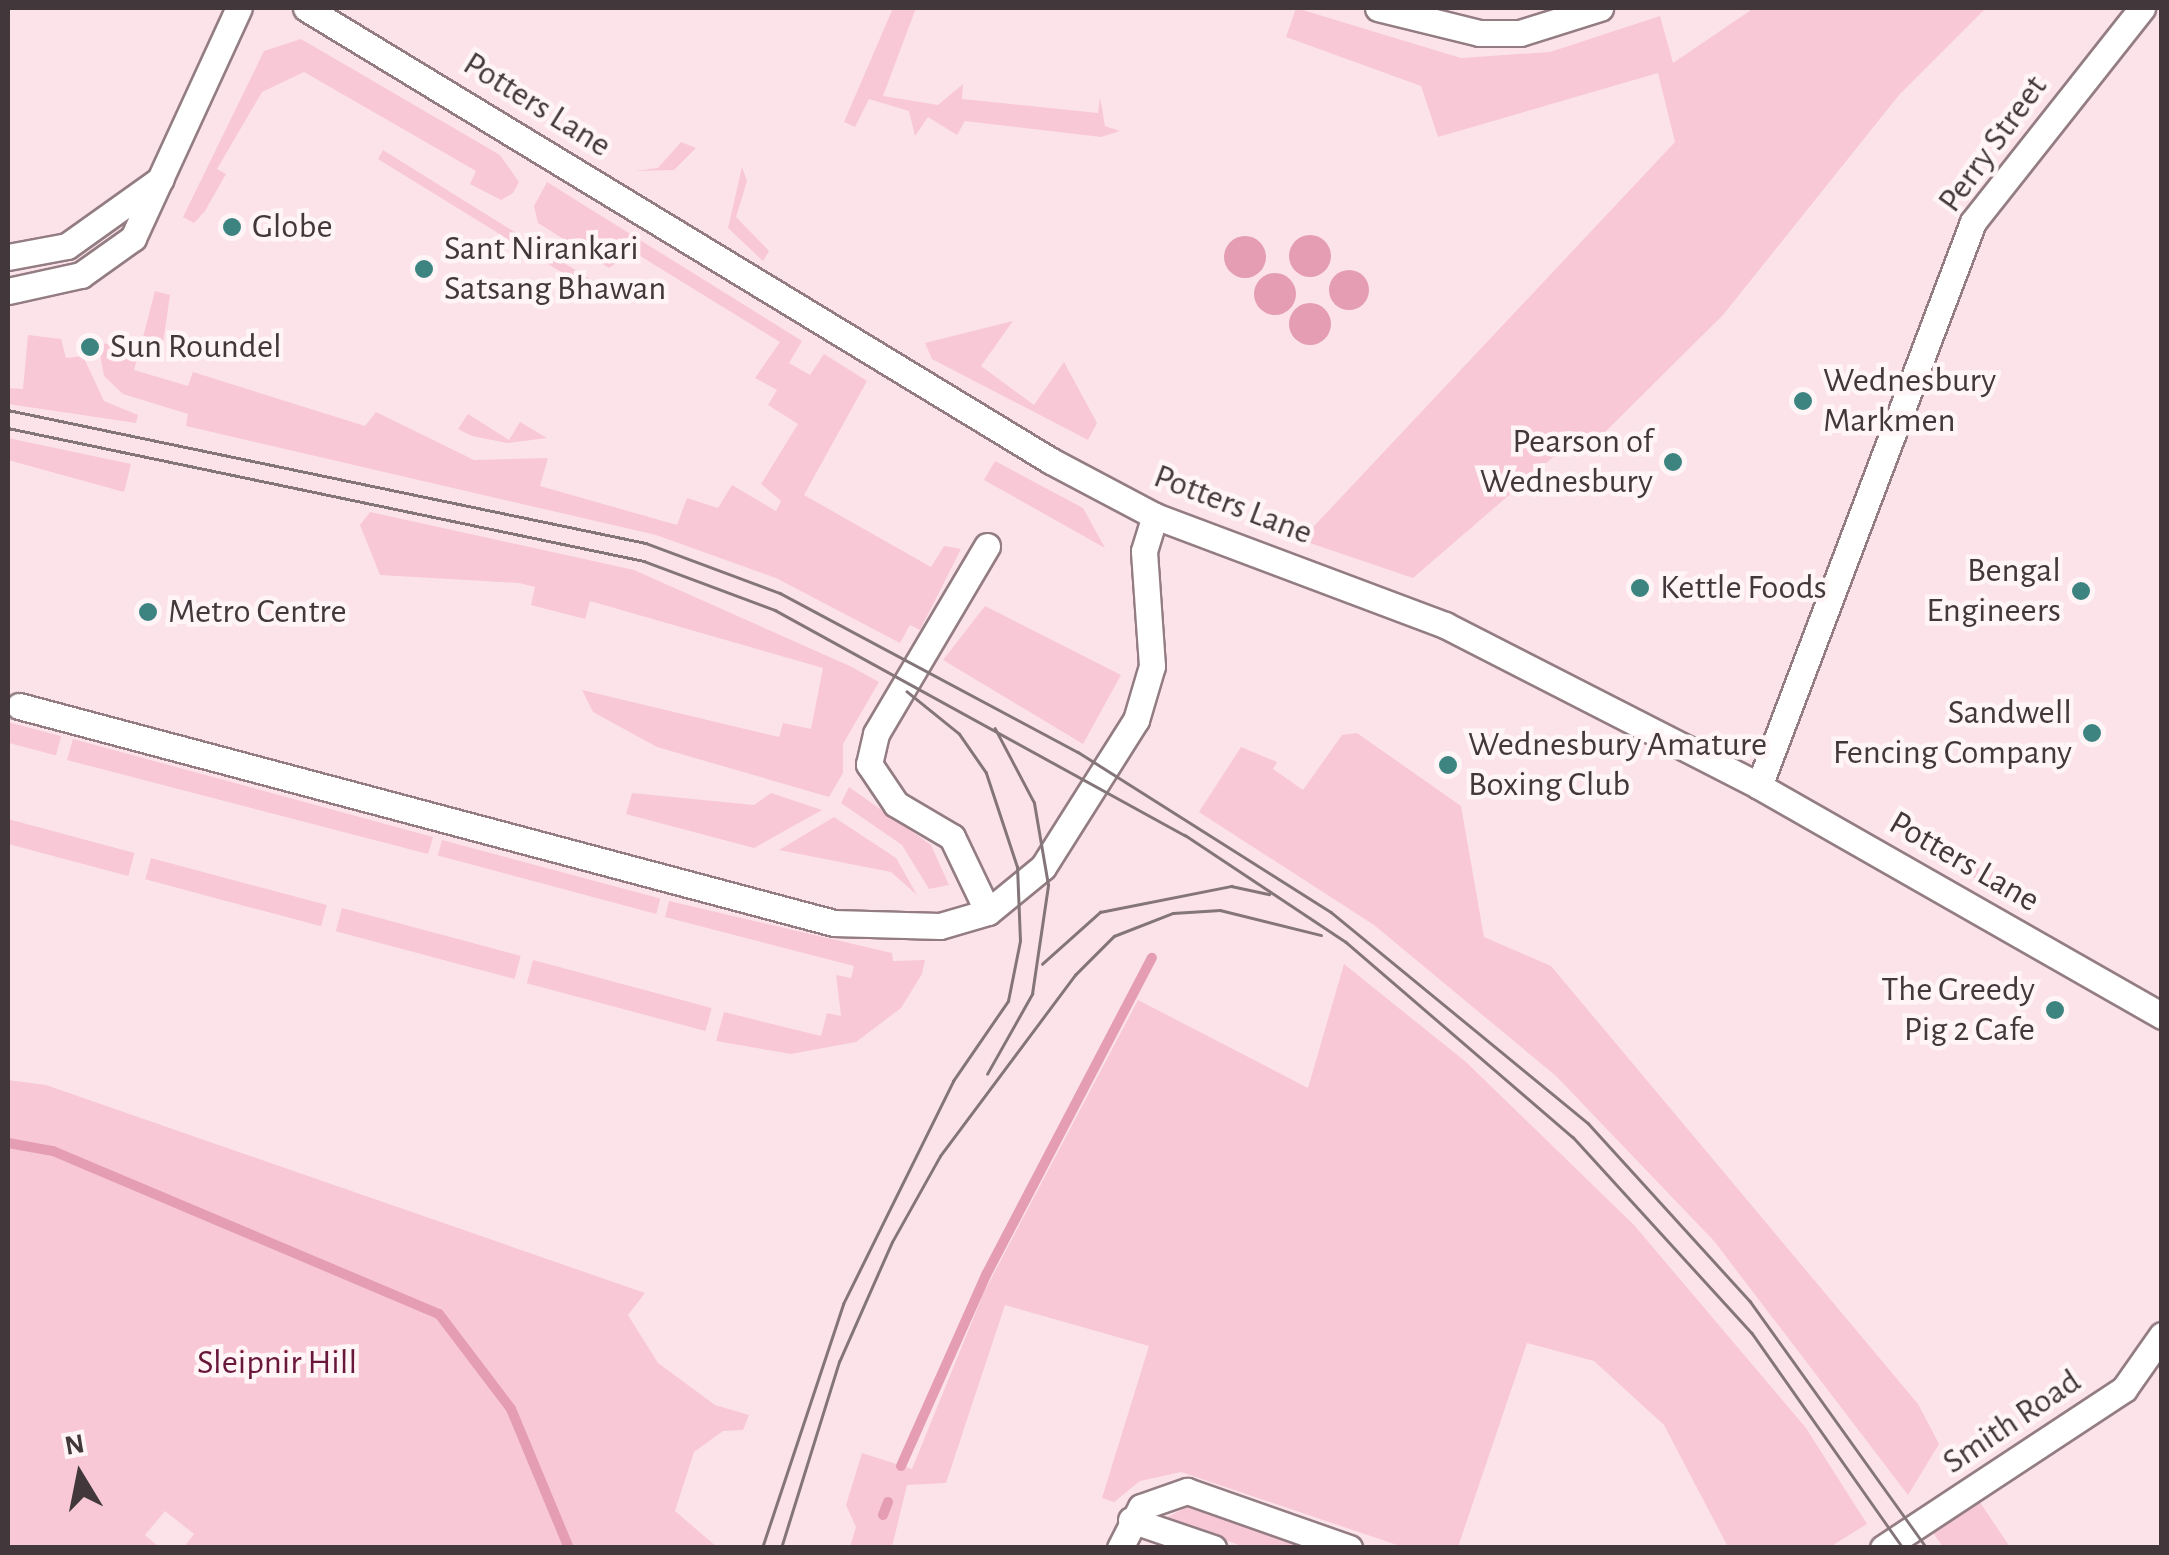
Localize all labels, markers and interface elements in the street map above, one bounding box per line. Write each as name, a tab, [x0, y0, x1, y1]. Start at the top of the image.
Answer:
street label: Potters Lane	[455, 43, 619, 167]
street label: Perry Street	[1929, 67, 2057, 221]
place label: Globe	[252, 206, 333, 248]
marker: Globe	[221, 216, 243, 238]
place label: Sant Nirankari Satsang Bhawan	[444, 228, 666, 310]
marker: Sant Nirankari Satsang Bhawan	[413, 258, 435, 280]
place label: Sun Roundel	[110, 326, 282, 368]
marker: Sun Roundel	[79, 336, 101, 358]
place label: Wednesbury Markmen	[1823, 360, 1996, 442]
marker: Wednesbury Markmen	[1792, 390, 1814, 412]
place label: Pearson of Wednesbury	[1480, 421, 1653, 503]
marker: Pearson of Wednesbury	[1662, 451, 1684, 473]
street label: Potters Lane	[1148, 456, 1318, 554]
place label: Bengal Engineers	[1926, 550, 2061, 632]
place label: Kettle Foods	[1660, 567, 1827, 609]
marker: Kettle Foods	[1629, 577, 1651, 599]
marker: Bengal Engineers	[2070, 580, 2092, 602]
place label: Metro Centre	[168, 591, 347, 633]
marker: Metro Centre	[137, 601, 159, 623]
place label: Sandwell Fencing Company	[1833, 692, 2072, 774]
marker: Sandwell Fencing Company	[2081, 722, 2103, 744]
place label: Wednesbury Amature Boxing Club	[1468, 724, 1767, 806]
marker: Wednesbury Amature Boxing Club	[1437, 754, 1459, 776]
street label: Potters Lane	[1881, 802, 2047, 922]
place label: The Greedy Pig 2 Cafe	[1881, 969, 2035, 1051]
marker: The Greedy Pig 2 Cafe	[2044, 999, 2066, 1021]
park label: Sleipnir Hill	[197, 1342, 357, 1384]
street label: Smith Road	[1935, 1361, 2089, 1483]
north arrow	[30, 1425, 130, 1525]
text: N	[63, 1430, 87, 1461]

